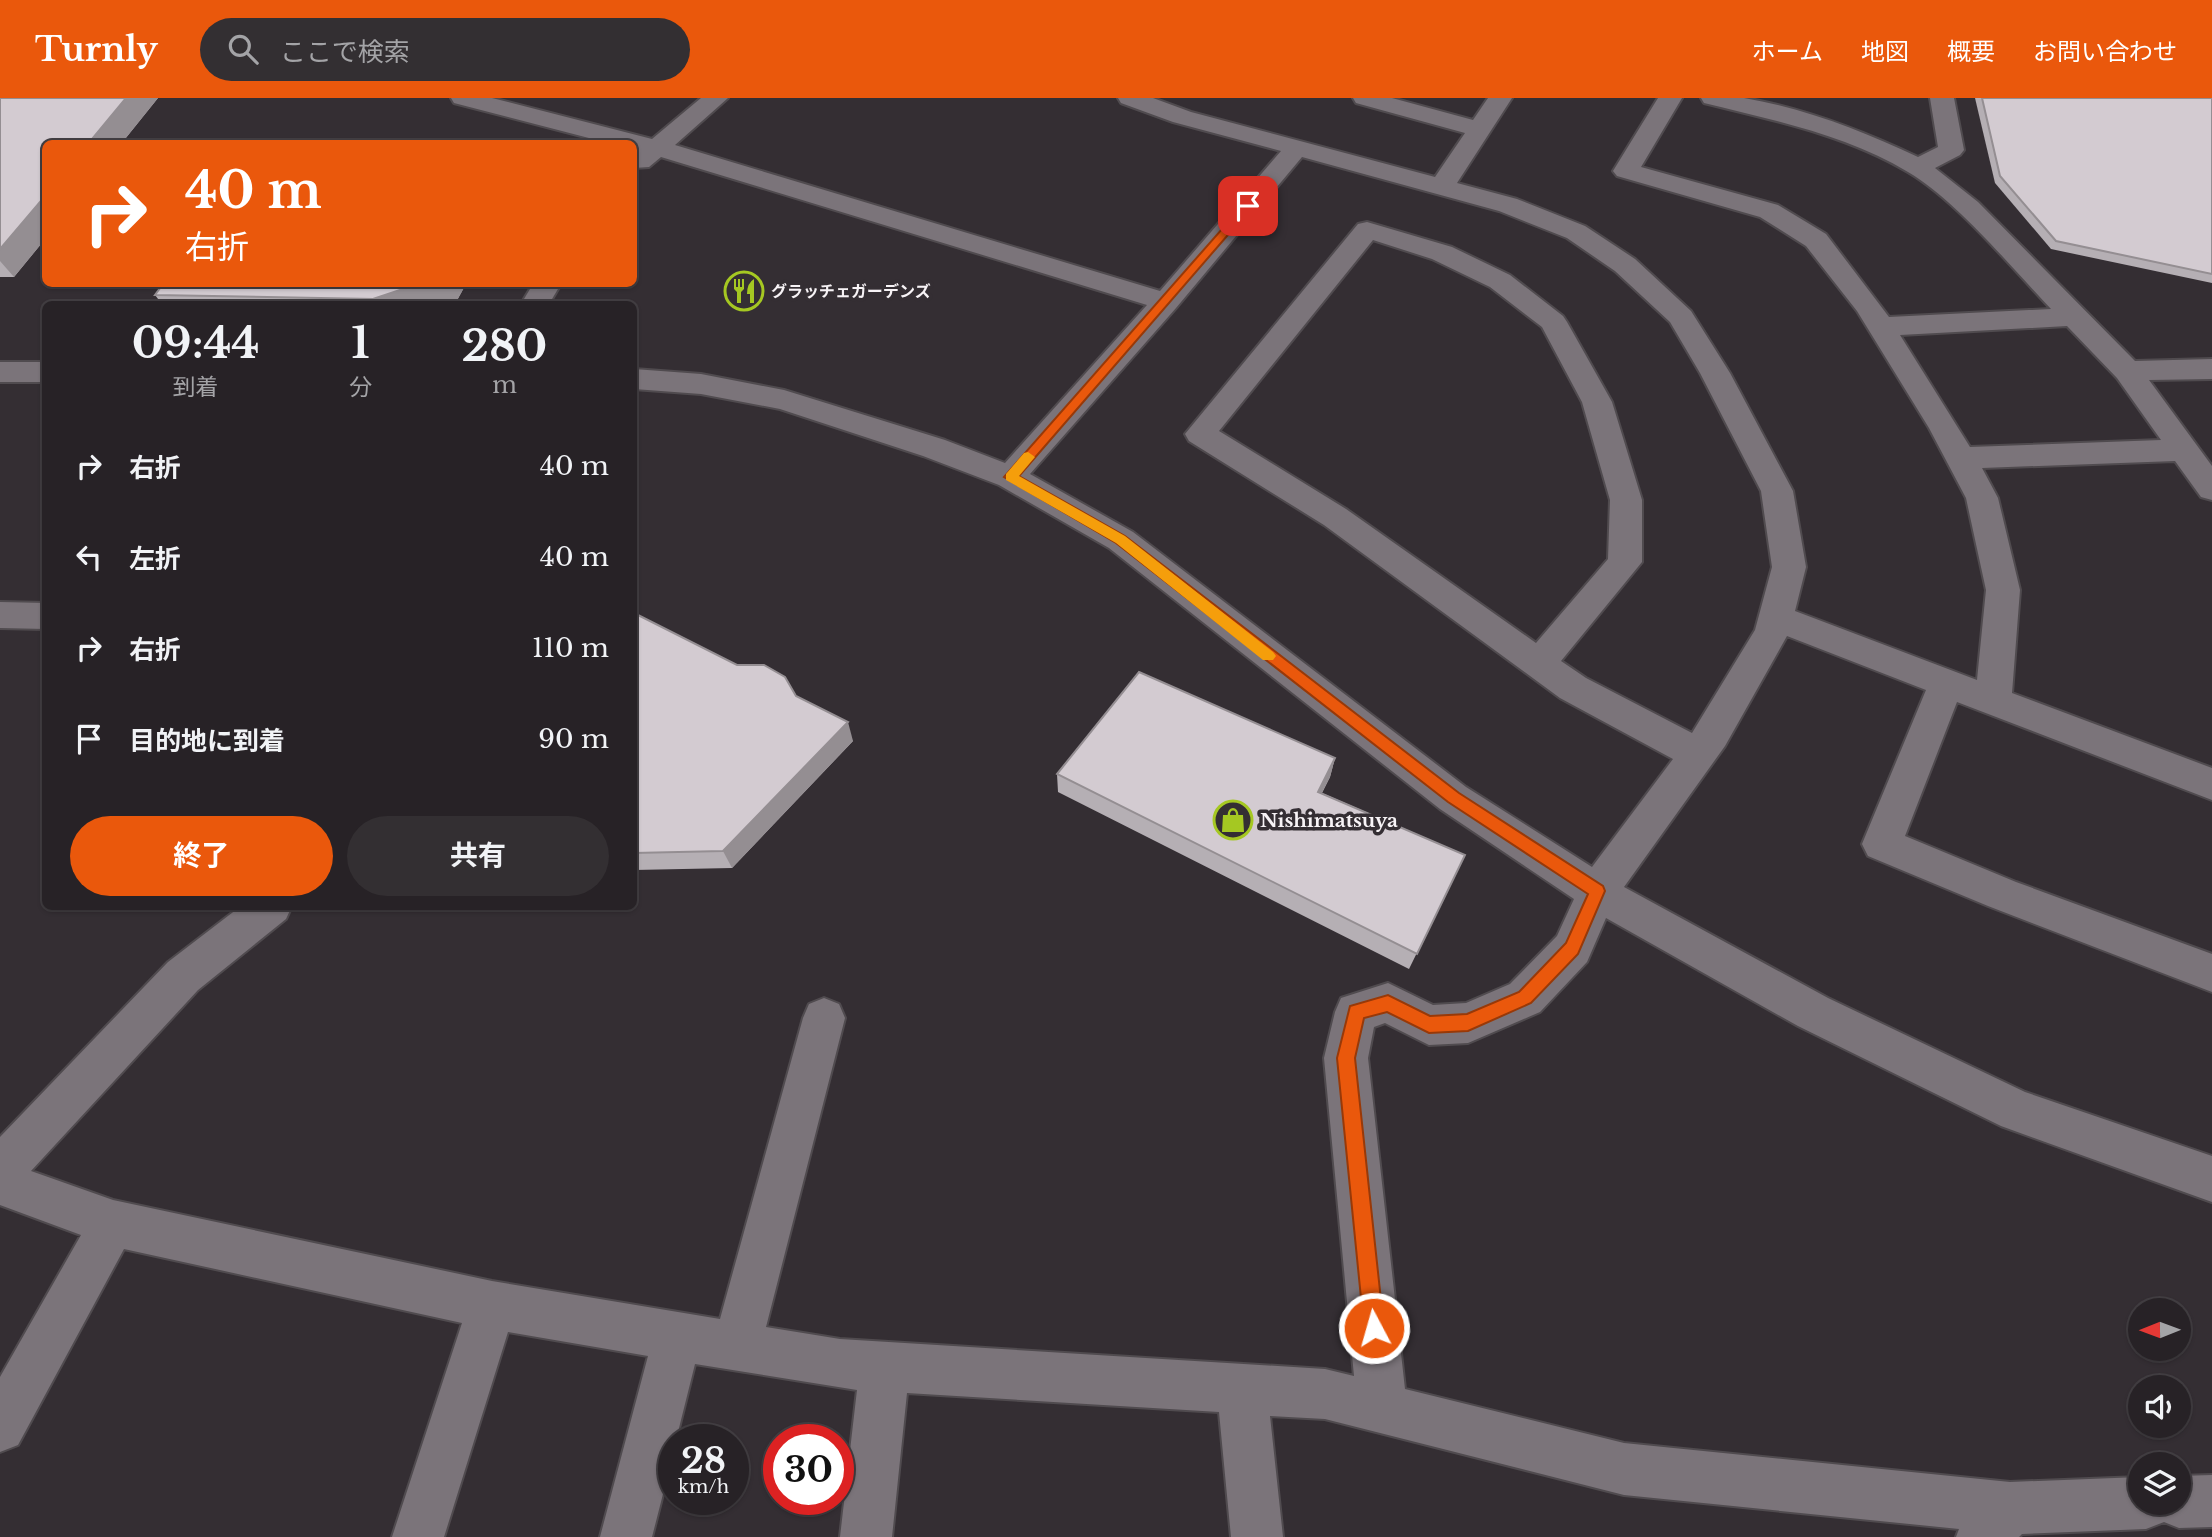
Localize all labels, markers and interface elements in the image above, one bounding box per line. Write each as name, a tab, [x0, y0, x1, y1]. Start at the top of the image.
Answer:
search box	[200, 18, 690, 81]
text: Turnly	[35, 29, 158, 70]
icon: search	[224, 30, 262, 68]
text: ここで検索	[280, 36, 410, 68]
text: ホーム	[1752, 37, 1823, 66]
text: 地図	[1861, 37, 1909, 66]
text: 概要	[1947, 37, 1995, 66]
text: お問い合わせ	[2033, 37, 2177, 66]
text: 40 m	[185, 160, 322, 221]
icon: right	[70, 168, 161, 259]
pin	[1218, 176, 1278, 236]
icon: arrive	[1229, 187, 1267, 225]
text: 右折	[185, 227, 249, 267]
restaurant icon: グラッチェガーデンズ	[723, 270, 765, 312]
place label: グラッチェガーデンズ	[771, 281, 931, 301]
text: 09:44	[132, 317, 259, 369]
text: 1	[351, 317, 370, 369]
text: 280	[462, 320, 547, 372]
text: m	[492, 371, 517, 399]
text: 到着	[172, 373, 218, 401]
text: 分	[349, 373, 372, 401]
icon: right	[70, 447, 108, 485]
text: 40 m	[540, 450, 609, 482]
text: 右折	[129, 452, 181, 484]
icon: left	[70, 538, 108, 576]
text: 40 m	[540, 541, 609, 573]
text: 左折	[129, 543, 181, 575]
icon: right	[70, 629, 108, 667]
text: 110 m	[532, 632, 609, 664]
text: 右折	[129, 634, 181, 666]
icon: arrive	[70, 720, 108, 758]
text: 90 m	[538, 723, 609, 755]
text: 目的地に到着	[129, 725, 285, 757]
shop icon: Nishimatsuya	[1212, 799, 1254, 841]
place label: Nishimatsuya	[1260, 809, 1398, 832]
button: 終了	[70, 816, 333, 896]
button: 共有	[347, 816, 609, 896]
position arrow	[1337, 1291, 1411, 1365]
north arrow	[2128, 1298, 2191, 1362]
map controls	[2128, 1298, 2191, 1515]
button: sound	[2128, 1375, 2191, 1438]
speed limit sign: 30	[763, 1424, 854, 1515]
text: 28	[681, 1439, 726, 1482]
button: layers	[2128, 1452, 2191, 1515]
text: km/h	[678, 1476, 729, 1498]

